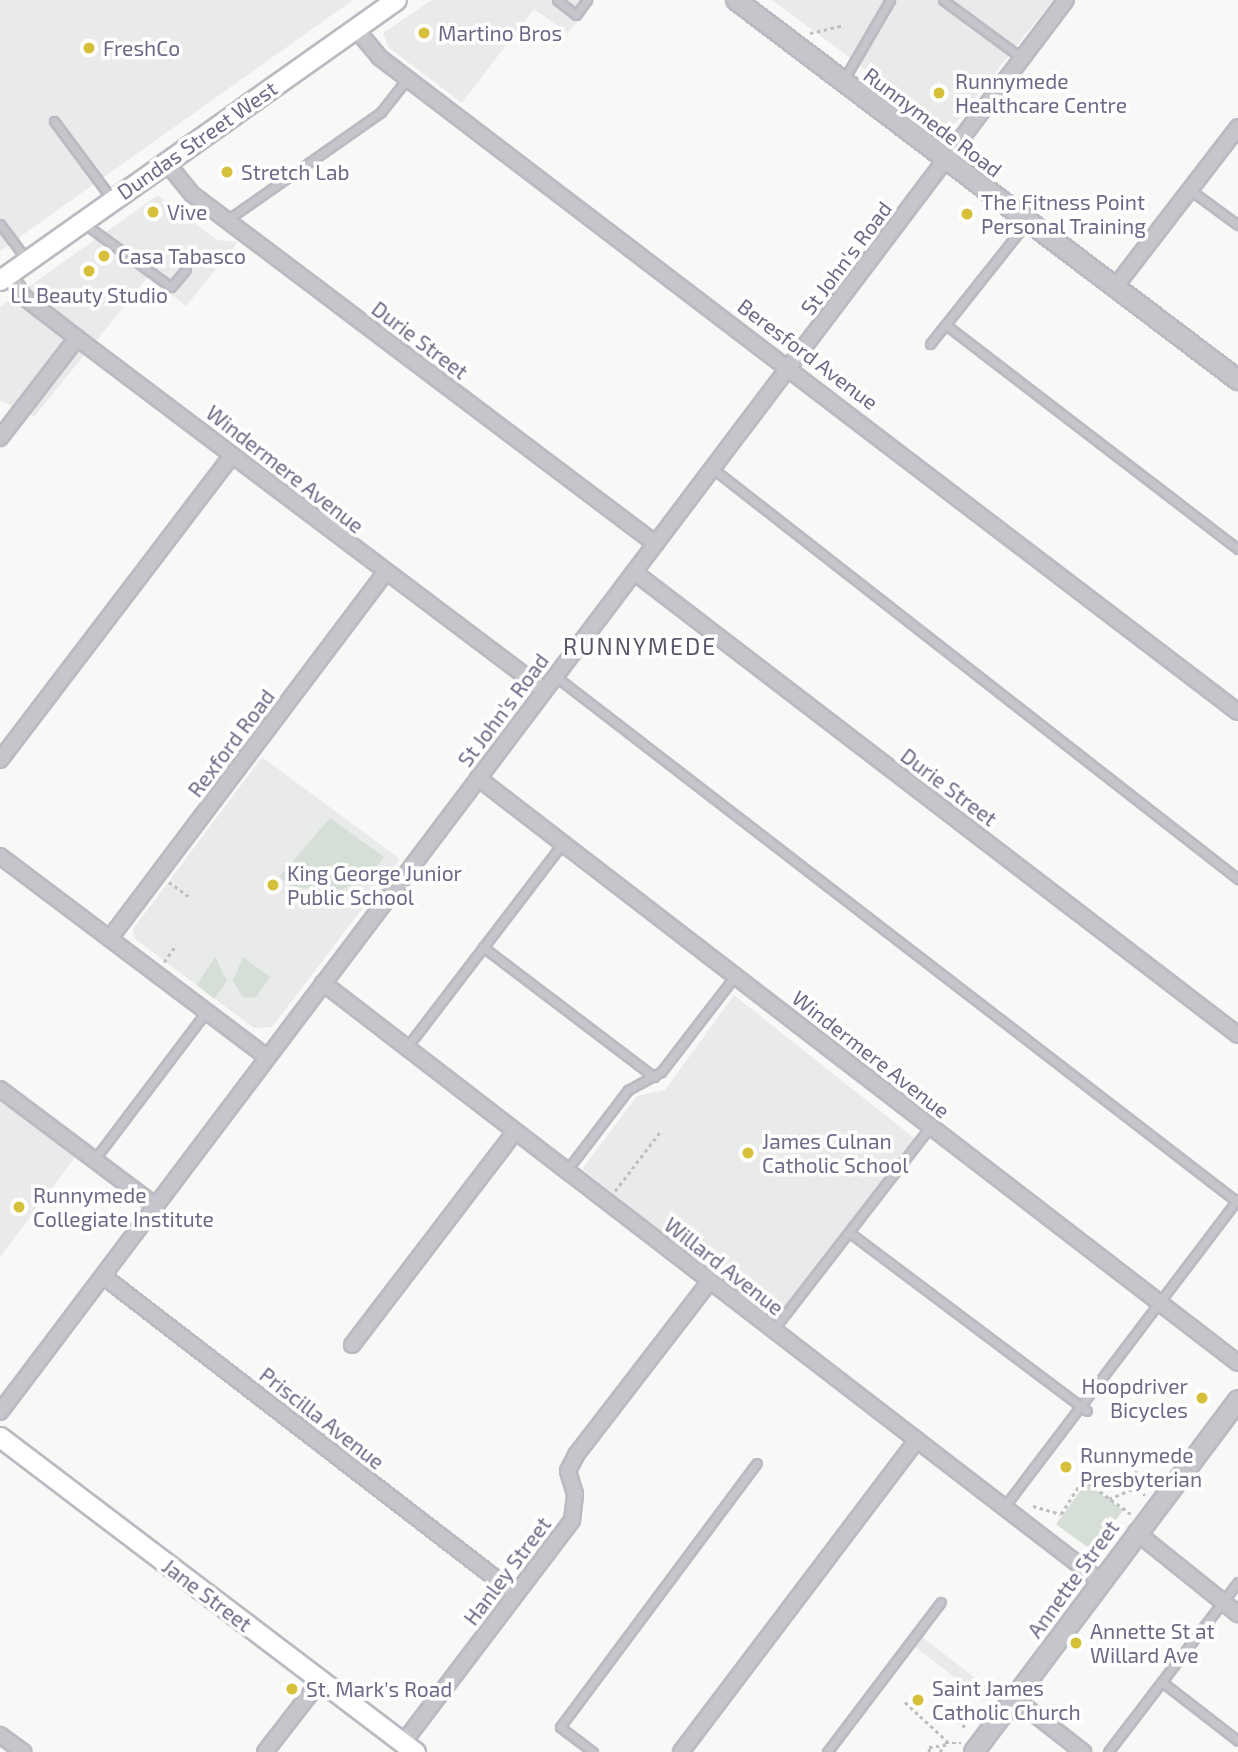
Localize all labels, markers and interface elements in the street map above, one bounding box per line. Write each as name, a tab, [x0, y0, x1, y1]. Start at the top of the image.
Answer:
place label: Martino Bros	[438, 20, 562, 46]
marker: Martino Bros	[416, 25, 432, 41]
place label: FreshCo	[103, 35, 180, 61]
marker: FreshCo	[81, 40, 97, 56]
street label: Runnymede Road	[859, 62, 1007, 182]
place label: Runnymede Healthcare Centre	[955, 68, 1127, 118]
street label: Dundas Street West	[112, 75, 282, 205]
marker: Runnymede Healthcare Centre	[929, 83, 949, 103]
place label: Stretch Lab	[241, 159, 350, 185]
marker: Stretch Lab	[219, 164, 235, 180]
place label: The Fitness Point Personal Training	[981, 189, 1147, 239]
street label: St John's Road	[795, 196, 897, 320]
place label: Vive	[167, 199, 207, 225]
marker: Vive	[145, 204, 161, 220]
marker: The Fitness Point Personal Training	[959, 206, 975, 222]
place label: Casa Tabasco	[118, 243, 246, 269]
marker: Casa Tabasco	[96, 248, 112, 264]
marker: LL Beauty Studio	[81, 263, 97, 279]
place label: LL Beauty Studio	[10, 282, 168, 308]
street label: Beresford Avenue	[733, 293, 883, 415]
street label: Durie Street	[367, 296, 473, 384]
street label: Windermere Avenue	[201, 400, 369, 538]
district label: RUNNYMEDE	[564, 632, 716, 660]
street label: St John's Road	[452, 648, 554, 772]
street label: Rexford Road	[182, 684, 280, 802]
street label: Durie Street	[896, 743, 1002, 831]
place label: King George Junior Public School	[287, 860, 462, 910]
marker: King George Junior Public School	[265, 877, 281, 893]
street label: Windermere Avenue	[787, 985, 955, 1123]
place label: James Culnan Catholic School	[762, 1128, 908, 1178]
marker: James Culnan Catholic School	[740, 1145, 756, 1161]
place label: Runnymede Collegiate Institute	[33, 1182, 214, 1232]
marker: Runnymede Collegiate Institute	[11, 1199, 27, 1215]
street label: Willard Avenue	[659, 1212, 789, 1320]
street label: Priscilla Avenue	[255, 1362, 389, 1474]
place label: Hoopdriver Bicycles	[1082, 1373, 1188, 1423]
marker: Hoopdriver Bicycles	[1194, 1390, 1210, 1406]
place label: Runnymede Presbyterian	[1080, 1442, 1202, 1492]
marker: Runnymede Presbyterian	[1058, 1459, 1074, 1475]
street label: Hanley Street	[458, 1512, 556, 1630]
street label: Annette Street	[1022, 1515, 1124, 1643]
street label: Jane Street	[157, 1553, 257, 1637]
place label: Annette St at Willard Ave	[1090, 1618, 1215, 1668]
marker: Annette St at Willard Ave	[1068, 1635, 1084, 1651]
place label: Saint James Catholic Church	[932, 1675, 1081, 1725]
place label: St. Mark's Road	[306, 1676, 452, 1702]
marker: St. Mark's Road	[284, 1681, 300, 1697]
marker: Saint James Catholic Church	[910, 1692, 926, 1708]

